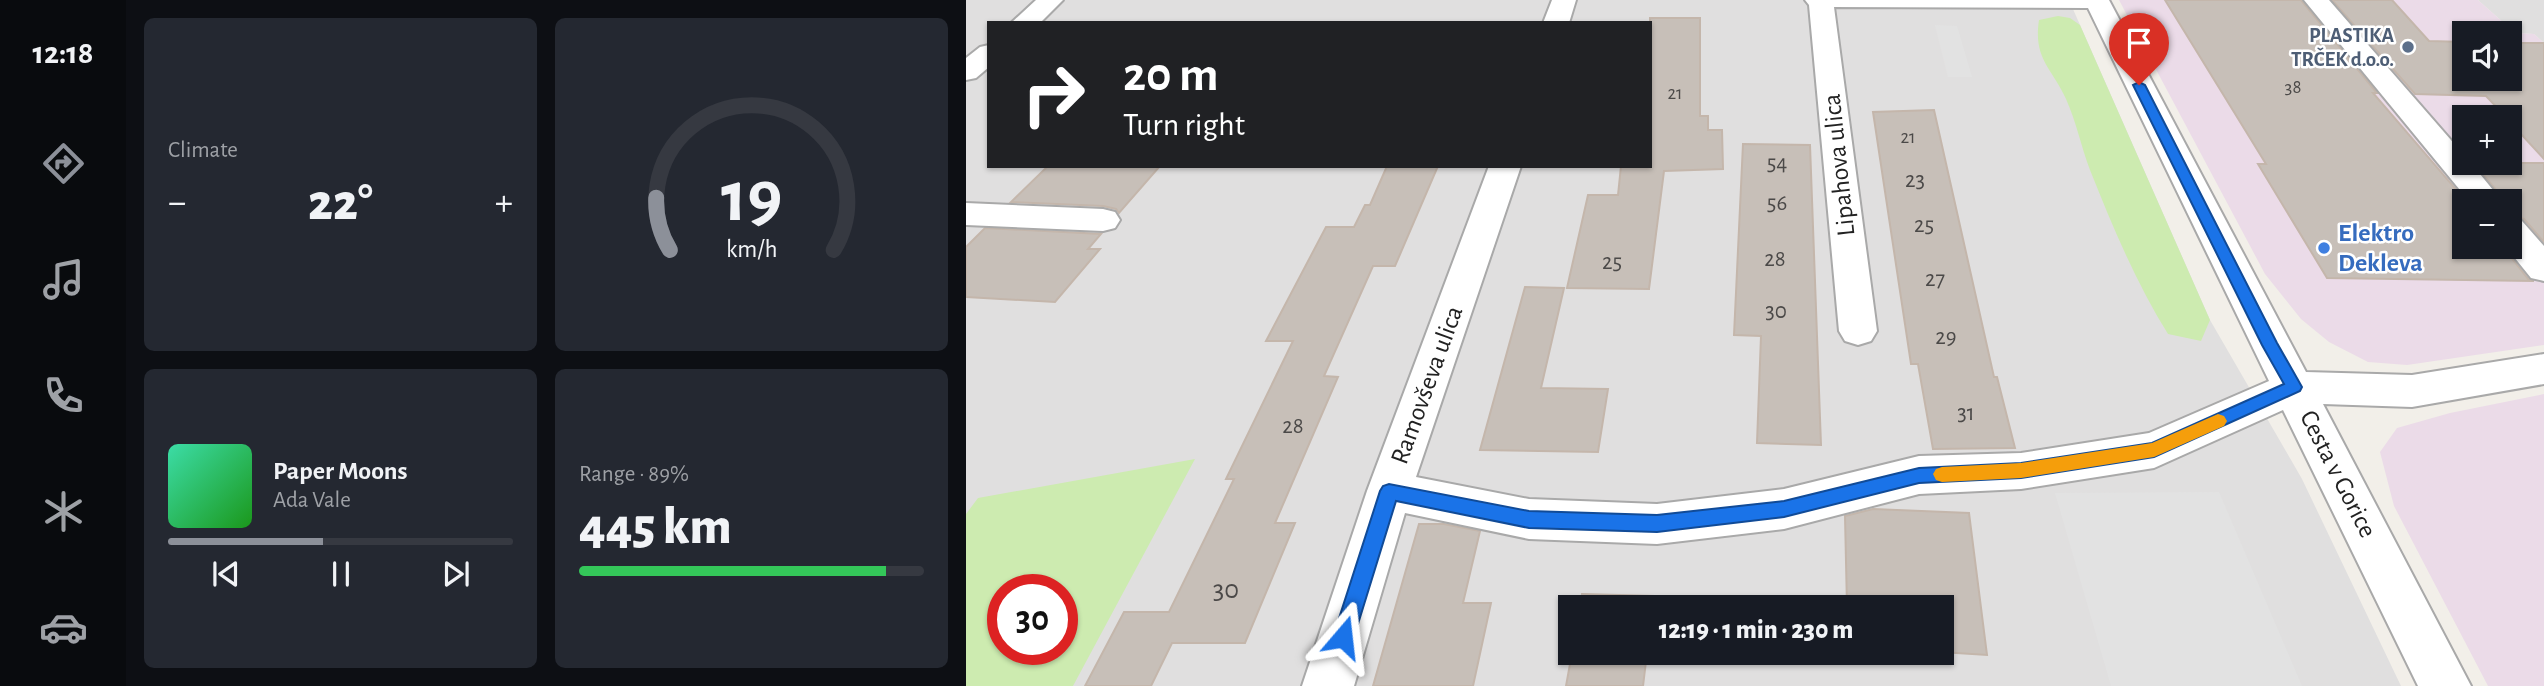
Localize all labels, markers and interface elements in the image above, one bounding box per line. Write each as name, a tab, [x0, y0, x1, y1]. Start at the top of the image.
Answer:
pin	[2109, 13, 2169, 85]
map controls	[2452, 21, 2522, 259]
button: sound	[2452, 21, 2522, 91]
icon: arrive	[2120, 24, 2158, 62]
place label: PLASTIKA TRČEK d.o.o.	[2291, 25, 2394, 70]
text: 12:18	[32, 37, 94, 69]
marker: PLASTIKA TRČEK d.o.o.	[2400, 39, 2416, 55]
icon: right	[1008, 49, 1099, 140]
text: 20 m	[1123, 51, 1219, 100]
house number: 38	[2285, 78, 2301, 97]
house number: 21	[1667, 84, 1683, 103]
street label: Lipahova ulica	[1819, 93, 1859, 237]
button: +	[2452, 105, 2522, 175]
text: Turn right	[1123, 109, 1245, 141]
house number: 21	[1900, 128, 1916, 147]
icon: directions	[39, 139, 88, 188]
text: Climate	[168, 139, 238, 162]
house number: 54	[1767, 152, 1787, 175]
text: 19	[721, 163, 782, 236]
house number: 23	[1905, 169, 1925, 192]
text: 22°	[308, 177, 373, 229]
text: −	[168, 184, 186, 222]
text: +	[495, 184, 513, 222]
button: −	[2452, 189, 2522, 259]
house number: 56	[1767, 192, 1787, 215]
house number: 25	[1914, 214, 1934, 237]
place label: Elektro Dekleva	[2338, 220, 2423, 276]
text: km/h	[726, 237, 777, 262]
marker: Elektro Dekleva	[2316, 240, 2332, 256]
house number: 28	[1764, 248, 1786, 271]
house number: 25	[1602, 251, 1622, 274]
icon: music	[39, 255, 88, 304]
house number: 27	[1925, 268, 1945, 291]
house number: 30	[1765, 300, 1787, 323]
street label: Ramovševa ulica	[1386, 303, 1468, 467]
house number: 29	[1935, 326, 1957, 349]
icon: phone	[39, 371, 88, 420]
house number: 31	[1957, 402, 1975, 425]
street label: Cesta v Gorice	[2295, 406, 2381, 542]
house number: 28	[1282, 415, 1304, 438]
text: Paper Moons	[273, 458, 408, 484]
text: Range · 89%	[579, 463, 689, 486]
icon: climate	[39, 487, 88, 536]
text: Ada Vale	[273, 489, 351, 512]
text: 445 km	[579, 501, 732, 553]
icon: previous	[207, 555, 245, 593]
icon: pause	[322, 555, 360, 593]
icon: next	[437, 555, 475, 593]
speed limit sign: 30	[987, 574, 1078, 665]
house number: 30	[1213, 576, 1239, 604]
position arrow	[1306, 600, 1380, 674]
icon: car	[39, 603, 88, 652]
text: 12:19 · 1 min · 230 m	[1659, 617, 1853, 643]

